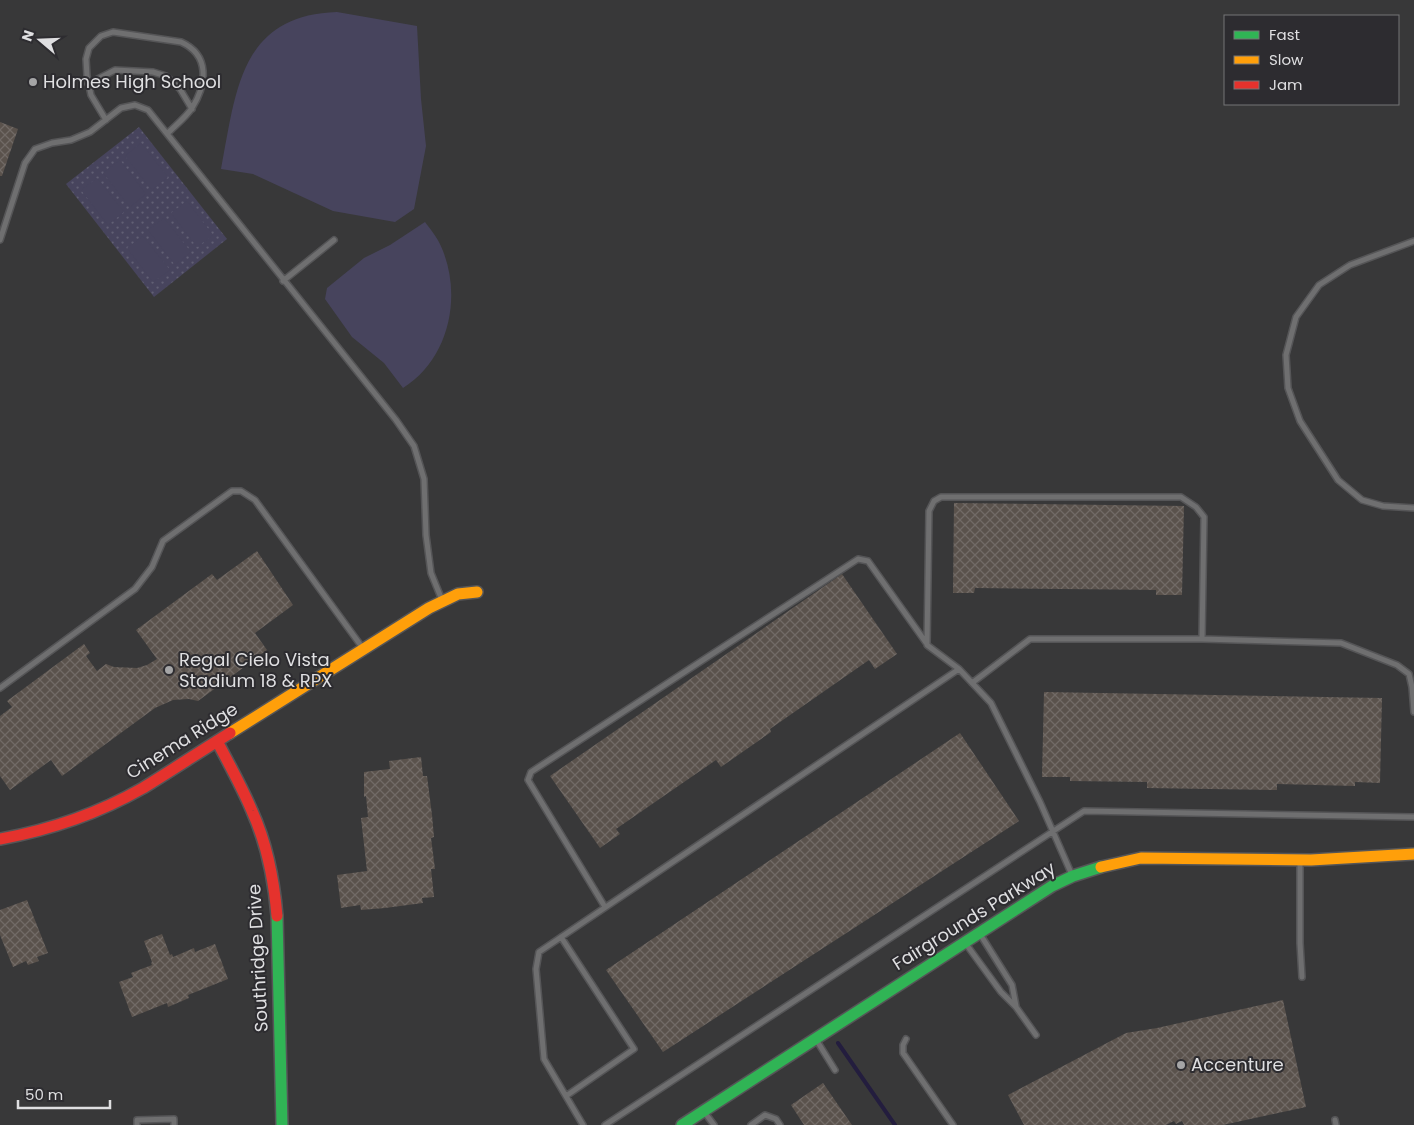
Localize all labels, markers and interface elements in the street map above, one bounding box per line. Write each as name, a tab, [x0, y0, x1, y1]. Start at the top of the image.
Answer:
north arrow	[15, 15, 65, 65]
legend	[1224, 15, 1399, 105]
text: Fast	[1269, 24, 1300, 45]
text: N	[17, 28, 39, 44]
text: Slow	[1269, 49, 1304, 70]
place label: Holmes High School	[43, 69, 221, 94]
text: Jam	[1269, 74, 1303, 95]
marker: Holmes High School	[27, 76, 39, 88]
place label: Regal Cielo Vista Stadium 18 & RPX	[179, 647, 332, 693]
marker: Regal Cielo Vista Stadium 18 & RPX	[163, 664, 175, 676]
street label: Cinema Ridge	[121, 696, 242, 785]
street label: Fairgrounds Parkway	[887, 855, 1060, 976]
street label: Southridge Drive	[241, 883, 274, 1033]
place label: Accenture	[1191, 1052, 1284, 1077]
marker: Accenture	[1175, 1059, 1187, 1071]
scale bar	[18, 1078, 110, 1110]
text: 50 m	[25, 1084, 63, 1105]

